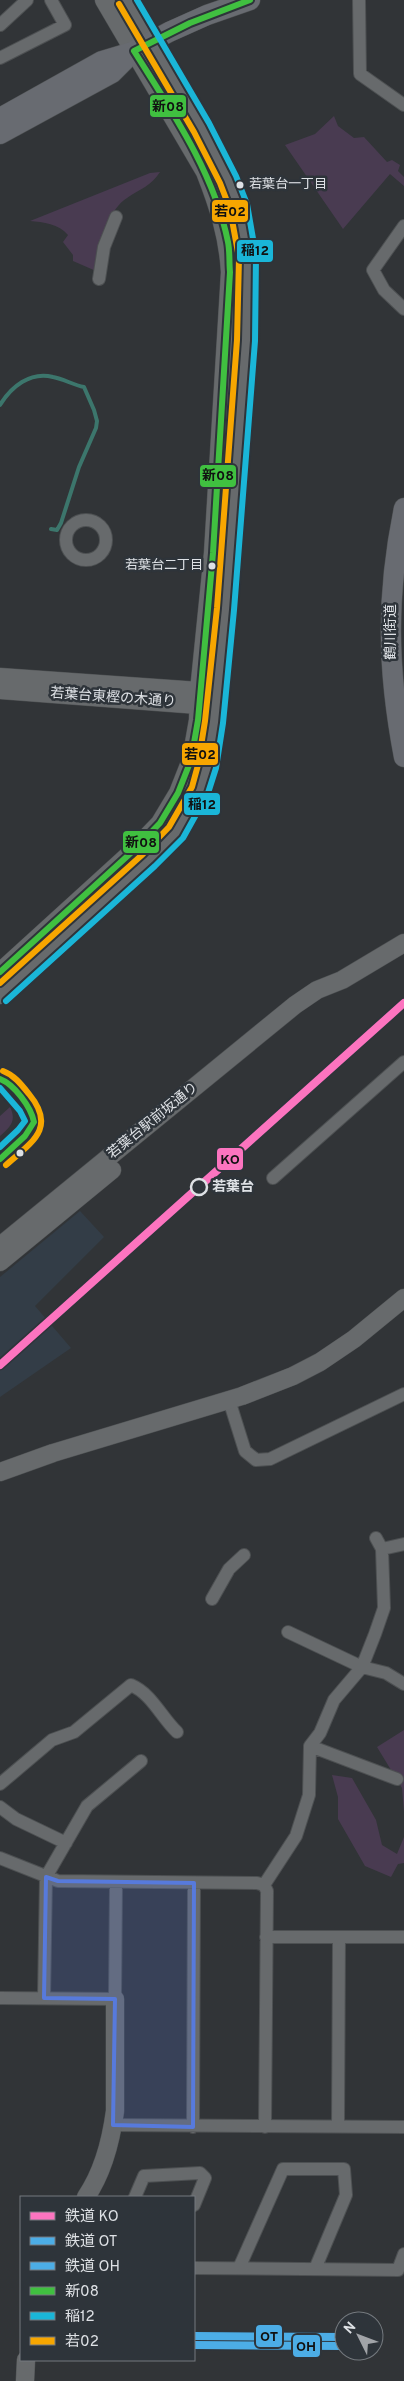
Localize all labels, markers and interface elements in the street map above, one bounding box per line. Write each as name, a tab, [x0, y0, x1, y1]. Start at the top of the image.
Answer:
line badge: 新08	[149, 94, 187, 118]
text: 新08	[152, 99, 184, 116]
place label: 若葉台一丁目	[249, 177, 327, 193]
marker: 若葉台一丁目	[235, 180, 245, 190]
line badge: 若02	[211, 199, 249, 223]
text: 若02	[214, 204, 246, 221]
line badge: 稲12	[236, 239, 274, 263]
text: 稲12	[241, 243, 269, 260]
line badge: 新08	[199, 464, 237, 488]
text: 新08	[202, 468, 234, 485]
place label: 若葉台二丁目	[125, 558, 203, 574]
marker: 若葉台二丁目	[207, 561, 217, 571]
street label: 鶴川街道	[383, 604, 400, 660]
street label: 若葉台東樫の木通り	[50, 684, 177, 711]
line badge: 若02	[181, 742, 219, 766]
text: 若02	[184, 747, 216, 764]
line badge: 稲12	[183, 792, 221, 816]
text: 稲12	[188, 797, 216, 814]
line badge: 新08	[122, 830, 160, 854]
text: 新08	[125, 835, 157, 852]
street label: 若葉台駅前坂通り	[104, 1078, 202, 1163]
line badge: KO	[216, 1147, 244, 1171]
unlabelled marker	[15, 1148, 25, 1158]
text: KO	[220, 1152, 240, 1169]
marker: 若葉台	[190, 1178, 208, 1196]
place label: 若葉台	[212, 1179, 254, 1196]
legend	[20, 2196, 195, 2361]
text: 鉄道 KO	[65, 2208, 119, 2227]
text: 鉄道 OT	[65, 2233, 118, 2252]
text: 鉄道 OH	[65, 2258, 120, 2277]
text: 新08	[65, 2283, 99, 2302]
text: 稲12	[65, 2308, 95, 2327]
north arrow	[334, 2311, 384, 2361]
text: N	[341, 2319, 360, 2338]
line badge: OT	[255, 2324, 283, 2348]
text: OT	[260, 2329, 278, 2346]
text: 若02	[65, 2333, 99, 2352]
line badge: OH	[292, 2334, 321, 2358]
text: OH	[296, 2339, 316, 2356]

